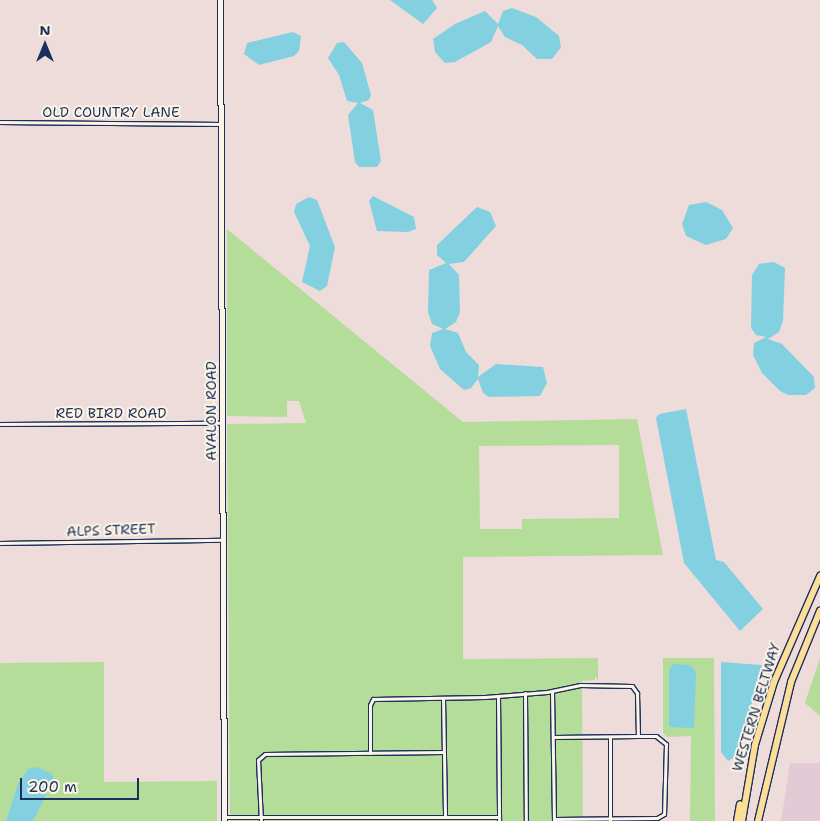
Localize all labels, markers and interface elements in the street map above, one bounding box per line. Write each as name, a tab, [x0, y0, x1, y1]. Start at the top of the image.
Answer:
north arrow	[20, 20, 70, 70]
text: N	[39, 21, 51, 39]
street label: OLD COUNTRY LANE	[42, 104, 180, 120]
street label: AVALON ROAD	[203, 361, 219, 461]
street label: RED BIRD ROAD	[55, 405, 167, 421]
street label: ALPS STREET	[66, 520, 156, 540]
street label: WESTERN BELTWAY	[728, 641, 784, 773]
scale bar	[22, 768, 141, 800]
text: 200 m	[28, 777, 77, 797]

